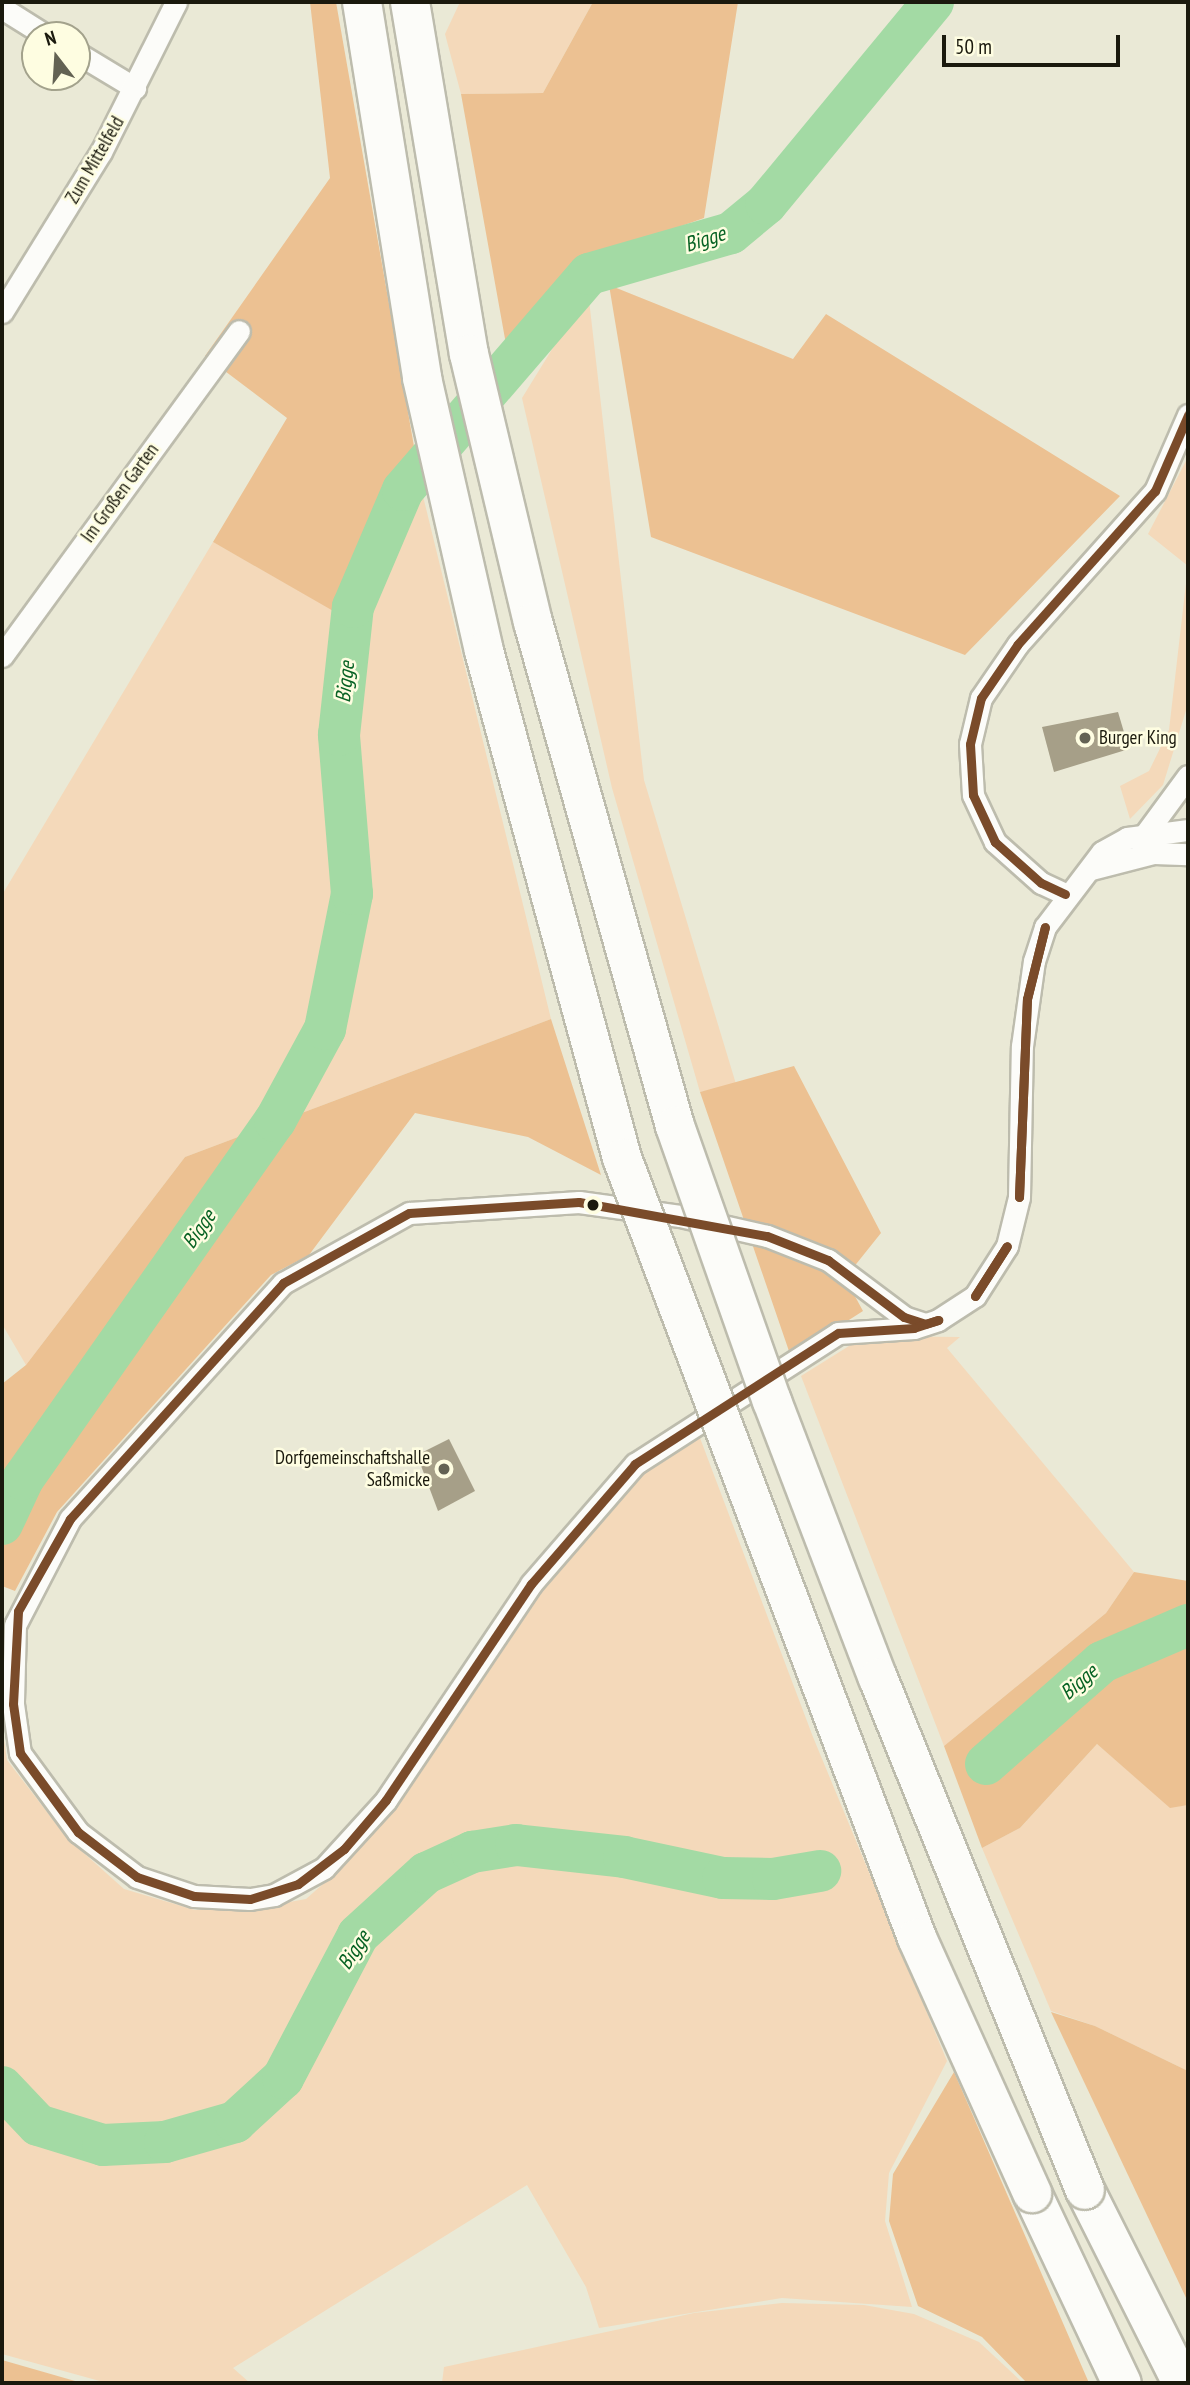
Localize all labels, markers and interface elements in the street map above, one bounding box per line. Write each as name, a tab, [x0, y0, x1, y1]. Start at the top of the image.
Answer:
north arrow	[21, 21, 91, 91]
scale bar	[945, 21, 1124, 65]
text: N	[42, 25, 59, 51]
text: 50 m	[955, 33, 992, 60]
street label: Zum Mittelfeld	[61, 112, 129, 208]
water label: Bigge	[681, 221, 729, 257]
street label: Im Großen Garten	[76, 439, 164, 547]
water label: Bigge	[330, 660, 360, 704]
place label: Burger King	[1099, 727, 1177, 749]
marker: Burger King	[1077, 730, 1093, 746]
unlabelled marker	[586, 1198, 600, 1212]
water label: Bigge	[177, 1205, 221, 1253]
place label: Dorfgemeinschaftshalle Saßmicke	[275, 1447, 430, 1491]
marker: Dorfgemeinschaftshalle Saßmicke	[436, 1461, 452, 1477]
water label: Bigge	[1055, 1659, 1103, 1705]
water label: Bigge	[332, 1926, 376, 1974]

